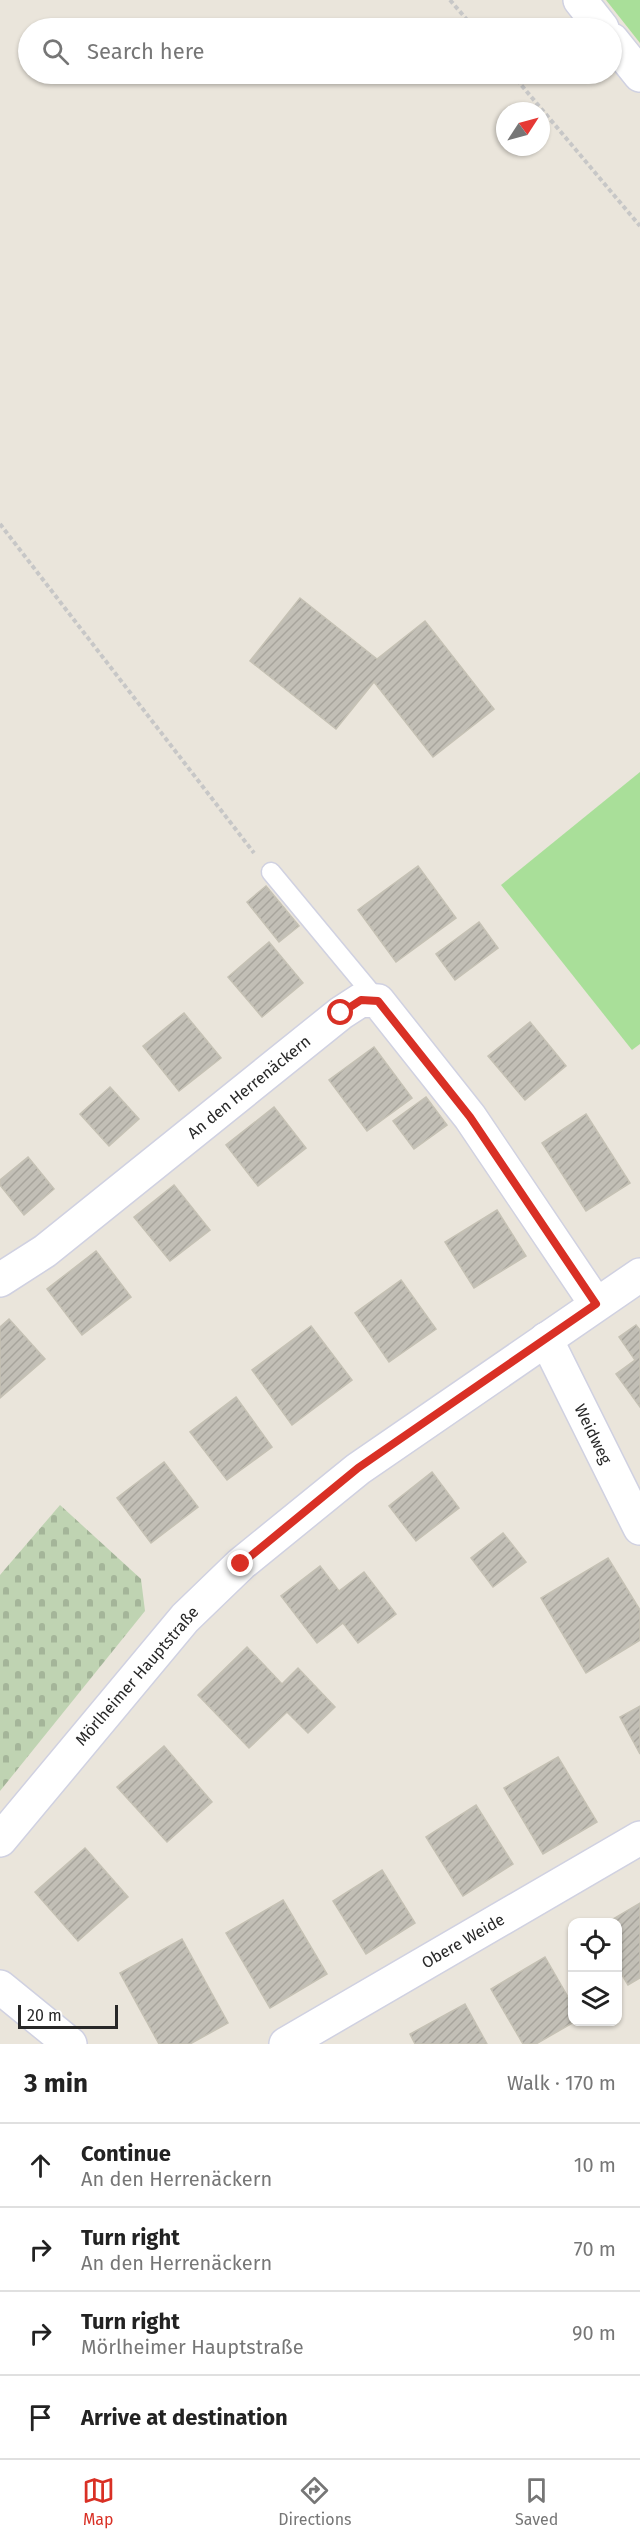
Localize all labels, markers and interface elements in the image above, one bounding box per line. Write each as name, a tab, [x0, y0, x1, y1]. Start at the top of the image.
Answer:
search box	[18, 18, 622, 84]
icon: search	[39, 35, 72, 68]
text: Search here	[87, 38, 205, 65]
north arrow	[496, 102, 550, 156]
route start	[327, 999, 353, 1025]
street label: An den Herrenäckern	[184, 1031, 314, 1143]
street label: Weidweg	[570, 1401, 616, 1468]
route end	[227, 1550, 253, 1576]
street label: Mörlheimer Hauptstraße	[71, 1603, 203, 1749]
street label: Obere Weide	[418, 1910, 508, 1972]
map controls	[568, 1918, 622, 2026]
button: locate	[568, 1918, 622, 1972]
button: layers	[568, 1972, 622, 2026]
scale bar	[18, 2002, 118, 2030]
text: 20 m	[27, 2006, 62, 2025]
text: 3 min	[24, 2068, 88, 2099]
text: Walk · 170 m	[507, 2071, 616, 2095]
text: Continue	[81, 2140, 171, 2167]
icon: ahead	[24, 2149, 57, 2182]
text: 10 m	[574, 2153, 616, 2177]
text: An den Herrenäckern	[81, 2167, 272, 2191]
text: Turn right	[81, 2224, 180, 2251]
icon: right	[24, 2233, 57, 2266]
text: 70 m	[574, 2237, 616, 2261]
text: An den Herrenäckern	[81, 2251, 272, 2275]
text: Turn right	[81, 2308, 180, 2335]
icon: right	[24, 2317, 57, 2350]
text: 90 m	[572, 2321, 616, 2345]
text: Mörlheimer Hauptstraße	[81, 2335, 304, 2359]
icon: arrive	[24, 2401, 57, 2434]
text: Arrive at destination	[81, 2404, 288, 2431]
tab: Map	[82, 2474, 115, 2529]
tab: Directions	[278, 2474, 352, 2529]
tab: Saved	[515, 2474, 558, 2529]

